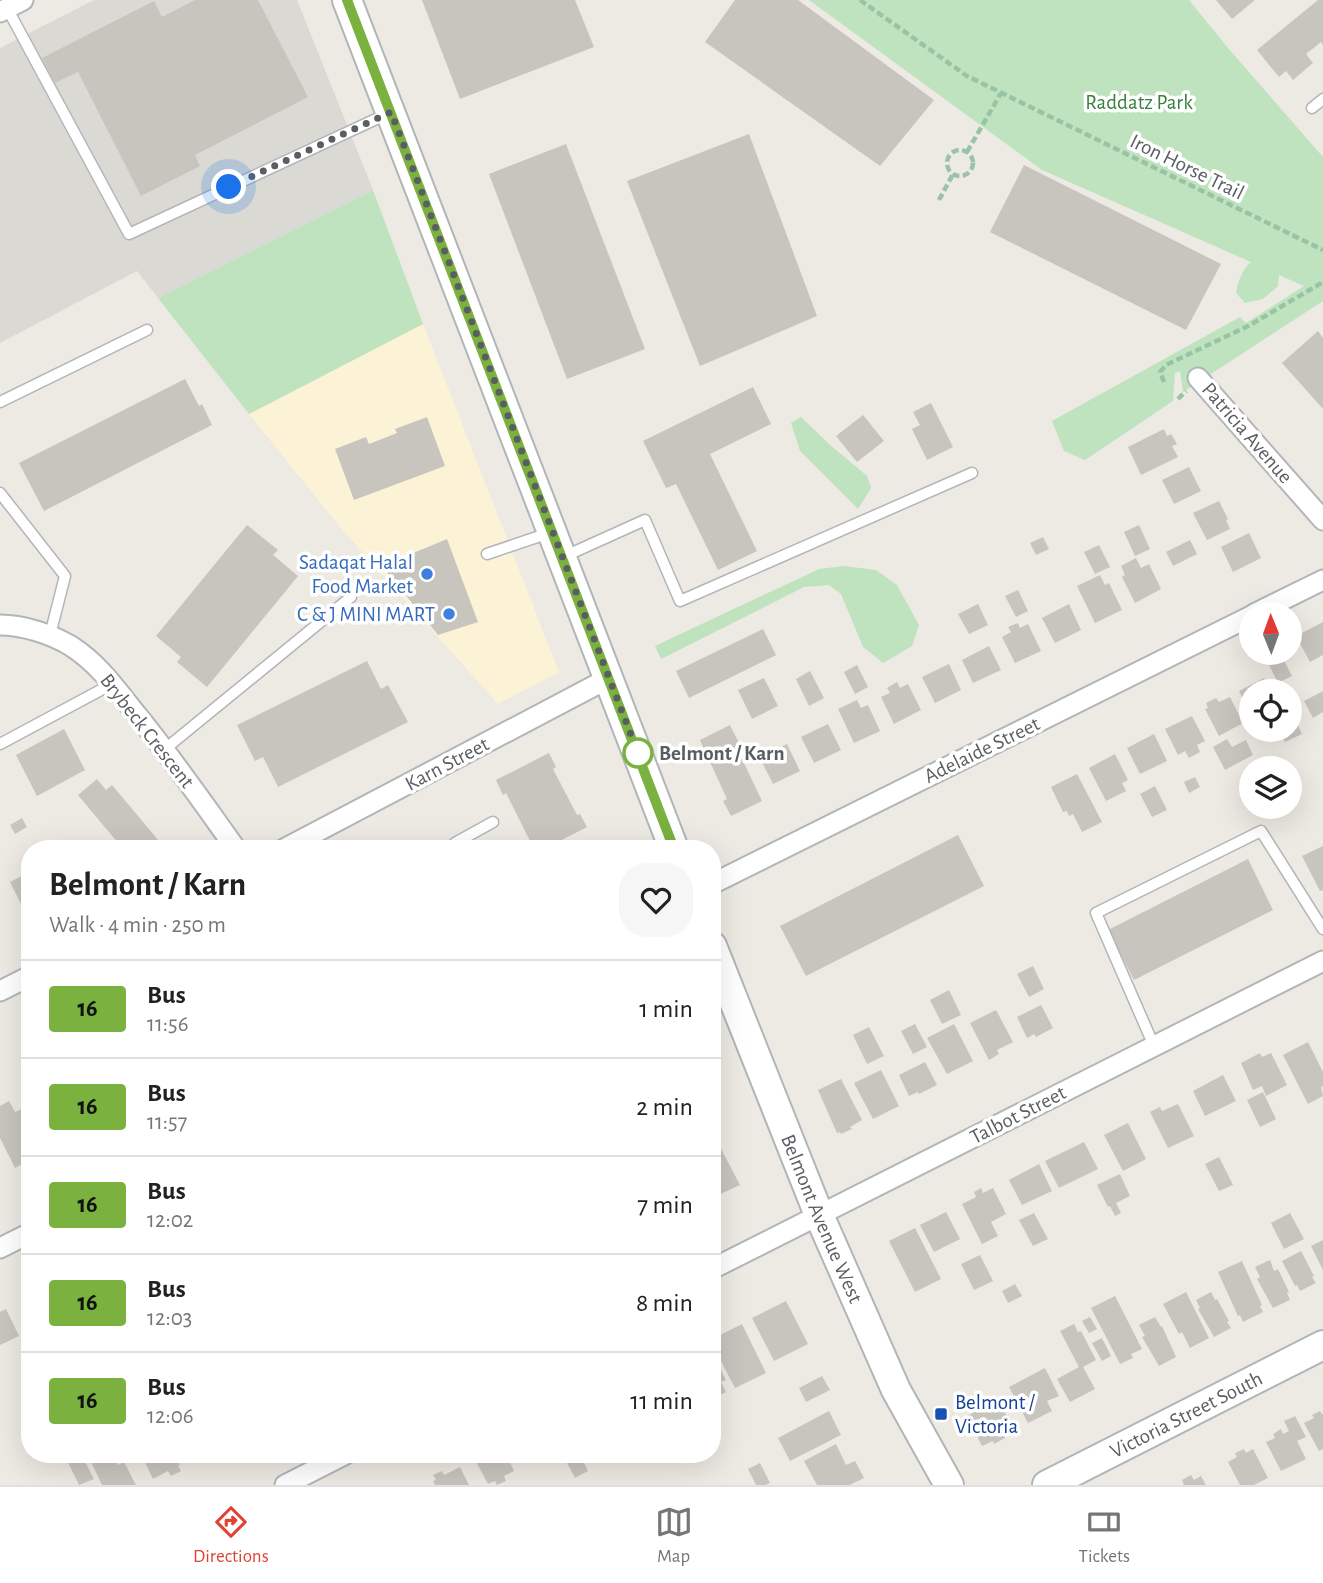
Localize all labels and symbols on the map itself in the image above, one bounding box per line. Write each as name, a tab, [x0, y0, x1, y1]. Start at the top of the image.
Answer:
park label: Raddatz Park	[1085, 92, 1193, 113]
street label: Iron Horse Trail	[1127, 130, 1247, 204]
your location	[211, 169, 246, 204]
street label: Patricia Avenue	[1198, 378, 1296, 488]
place label: Sadaqat Halal Food Market	[299, 552, 413, 597]
marker: Sadaqat Halal Food Market	[419, 566, 435, 582]
north arrow	[1239, 602, 1302, 665]
place label: C & J MINI MART	[297, 604, 435, 625]
marker: C & J MINI MART	[441, 606, 457, 622]
street label: Brybeck Crescent	[96, 670, 198, 792]
street label: Adelaide Street	[921, 713, 1043, 787]
street label: Karn Street	[402, 733, 492, 795]
marker: Belmont / Karn	[623, 738, 653, 768]
place label: Belmont / Karn	[659, 743, 785, 764]
street label: Talbot Street	[967, 1082, 1070, 1148]
street label: Belmont Avenue West	[778, 1131, 867, 1306]
street label: Victoria Street South	[1107, 1367, 1266, 1462]
place label: Belmont / Victoria	[955, 1392, 1036, 1437]
marker: Belmont / Victoria	[933, 1406, 949, 1422]

